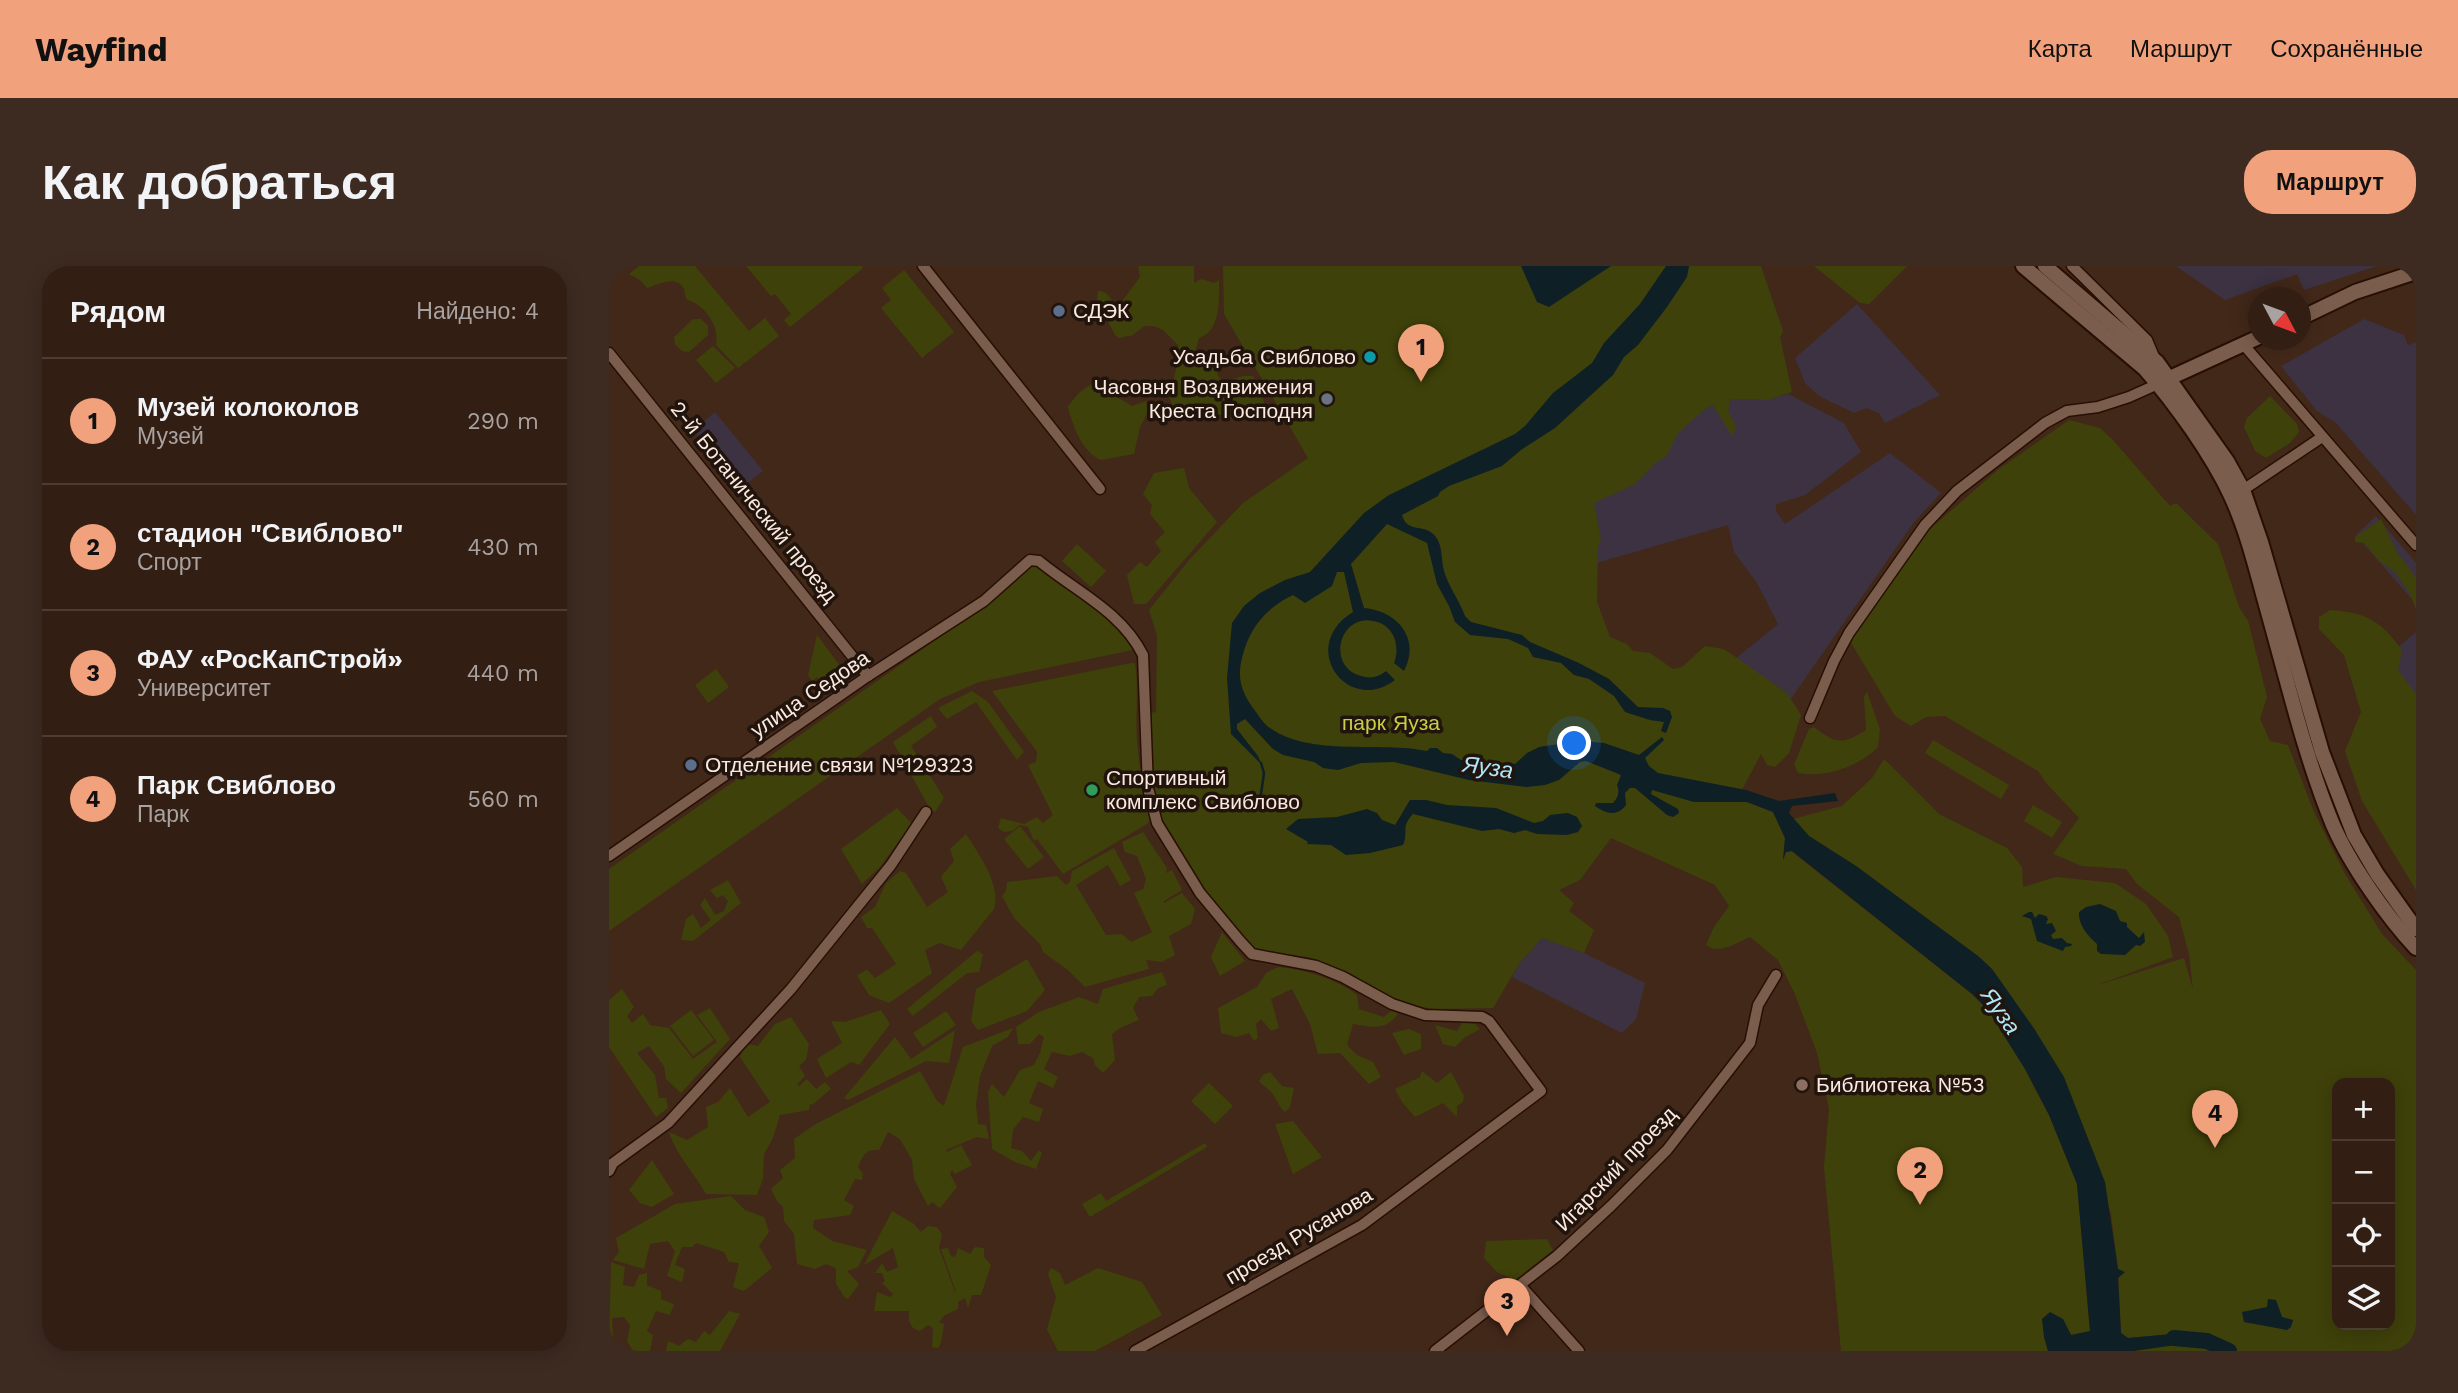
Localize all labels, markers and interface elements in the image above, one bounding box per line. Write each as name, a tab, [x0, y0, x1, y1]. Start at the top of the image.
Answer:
text: Wayfind	[35, 30, 168, 69]
text: Карта	[2028, 35, 2092, 63]
text: Маршрут	[2130, 35, 2232, 63]
text: Сохранённые	[2270, 35, 2423, 63]
button: Маршрут	[2244, 150, 2416, 214]
text: Как добраться	[42, 153, 397, 211]
north arrow	[2248, 287, 2311, 350]
text: Рядом	[70, 294, 166, 329]
text: Найдено: 4	[416, 298, 539, 325]
place label: СДЭК	[1073, 298, 1130, 323]
marker: СДЭК	[1051, 303, 1067, 319]
pin: 1	[1398, 324, 1444, 382]
place label: Усадьба Свиблово	[1172, 344, 1356, 369]
marker: Усадьба Свиблово	[1362, 349, 1378, 365]
place label: Часовня Воздвижения Креста Господня	[1093, 374, 1313, 423]
marker: Часовня Воздвижения Креста Господня	[1319, 391, 1335, 407]
text: Музей колоколов	[137, 392, 359, 422]
street label: 2-й Ботанический проезд	[666, 396, 843, 607]
text: 1	[88, 408, 98, 435]
text: 290 m	[467, 408, 539, 435]
text: Музей	[137, 423, 204, 450]
text: стадион "Свиблово"	[137, 518, 403, 548]
text: 2	[86, 534, 100, 561]
text: 430 m	[467, 534, 539, 561]
text: Спорт	[137, 549, 202, 576]
text: ФАУ «РосКапСтрой»	[137, 644, 403, 674]
street label: улица Седова	[746, 645, 874, 742]
text: 3	[86, 660, 100, 687]
text: 440 m	[467, 660, 539, 687]
text: Университет	[137, 675, 271, 702]
park label: парк Яуза	[1342, 710, 1440, 735]
your location	[1557, 726, 1591, 760]
water label: Яуза	[1459, 750, 1515, 784]
place label: Отделение связи №129323	[705, 752, 974, 777]
marker: Отделение связи №129323	[683, 757, 699, 773]
place label: Спортивный комплекс Свиблово	[1106, 765, 1300, 814]
text: Парк Свиблово	[137, 770, 336, 800]
marker: Спортивный комплекс Свиблово	[1084, 782, 1100, 798]
text: 4	[86, 786, 100, 813]
text: 560 m	[468, 786, 539, 813]
text: Парк	[137, 801, 189, 828]
water label: Яуза	[1974, 981, 2026, 1040]
place label: Библиотека №53	[1816, 1072, 1985, 1097]
marker: Библиотека №53	[1794, 1077, 1810, 1093]
map controls	[2332, 1078, 2395, 1330]
button: +	[2332, 1078, 2395, 1141]
pin: 4	[2192, 1090, 2238, 1148]
street label: Игарский проезд	[1550, 1101, 1681, 1236]
button: −	[2332, 1141, 2395, 1204]
pin: 2	[1897, 1147, 1943, 1205]
street label: проезд Русанова	[1221, 1182, 1377, 1289]
button: locate	[2332, 1204, 2395, 1267]
button: layers	[2332, 1267, 2395, 1330]
pin: 3	[1484, 1278, 1530, 1336]

